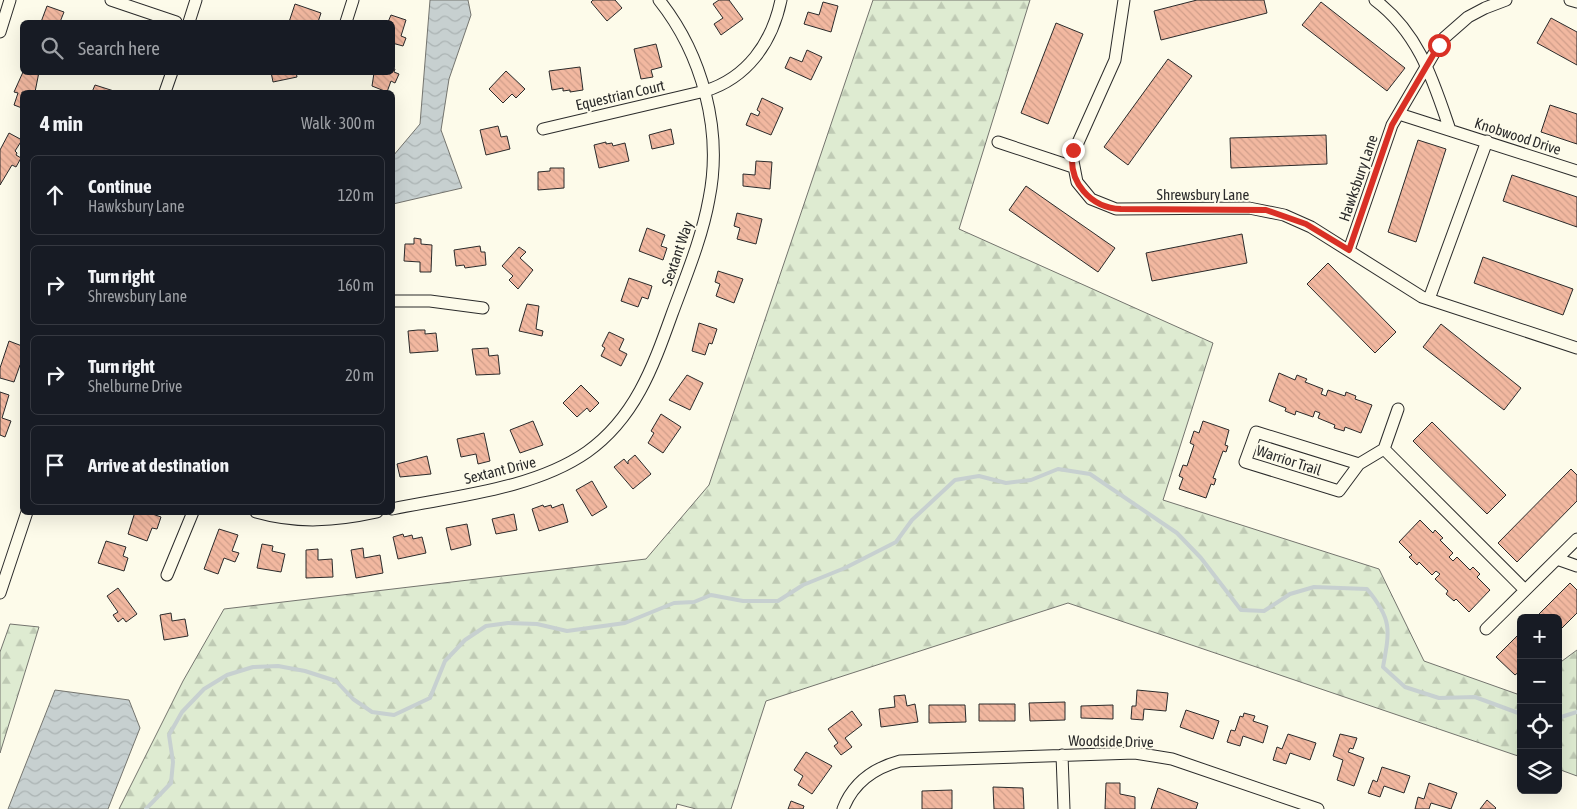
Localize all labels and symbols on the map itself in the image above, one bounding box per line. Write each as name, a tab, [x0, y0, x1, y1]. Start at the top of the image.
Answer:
route start	[1428, 34, 1451, 57]
street label: Equestrian Court	[574, 76, 666, 114]
street label: Knobwood Drive	[1473, 114, 1564, 158]
street label: Hawksbury Lane	[1335, 132, 1381, 224]
route end	[1062, 139, 1085, 162]
street label: Shrewsbury Lane	[1157, 186, 1250, 203]
street label: Sextant Way	[658, 218, 696, 288]
street label: Warrior Trail	[1254, 441, 1324, 479]
street label: Sextant Drive	[462, 453, 538, 487]
street label: Woodside Drive	[1068, 732, 1154, 750]

